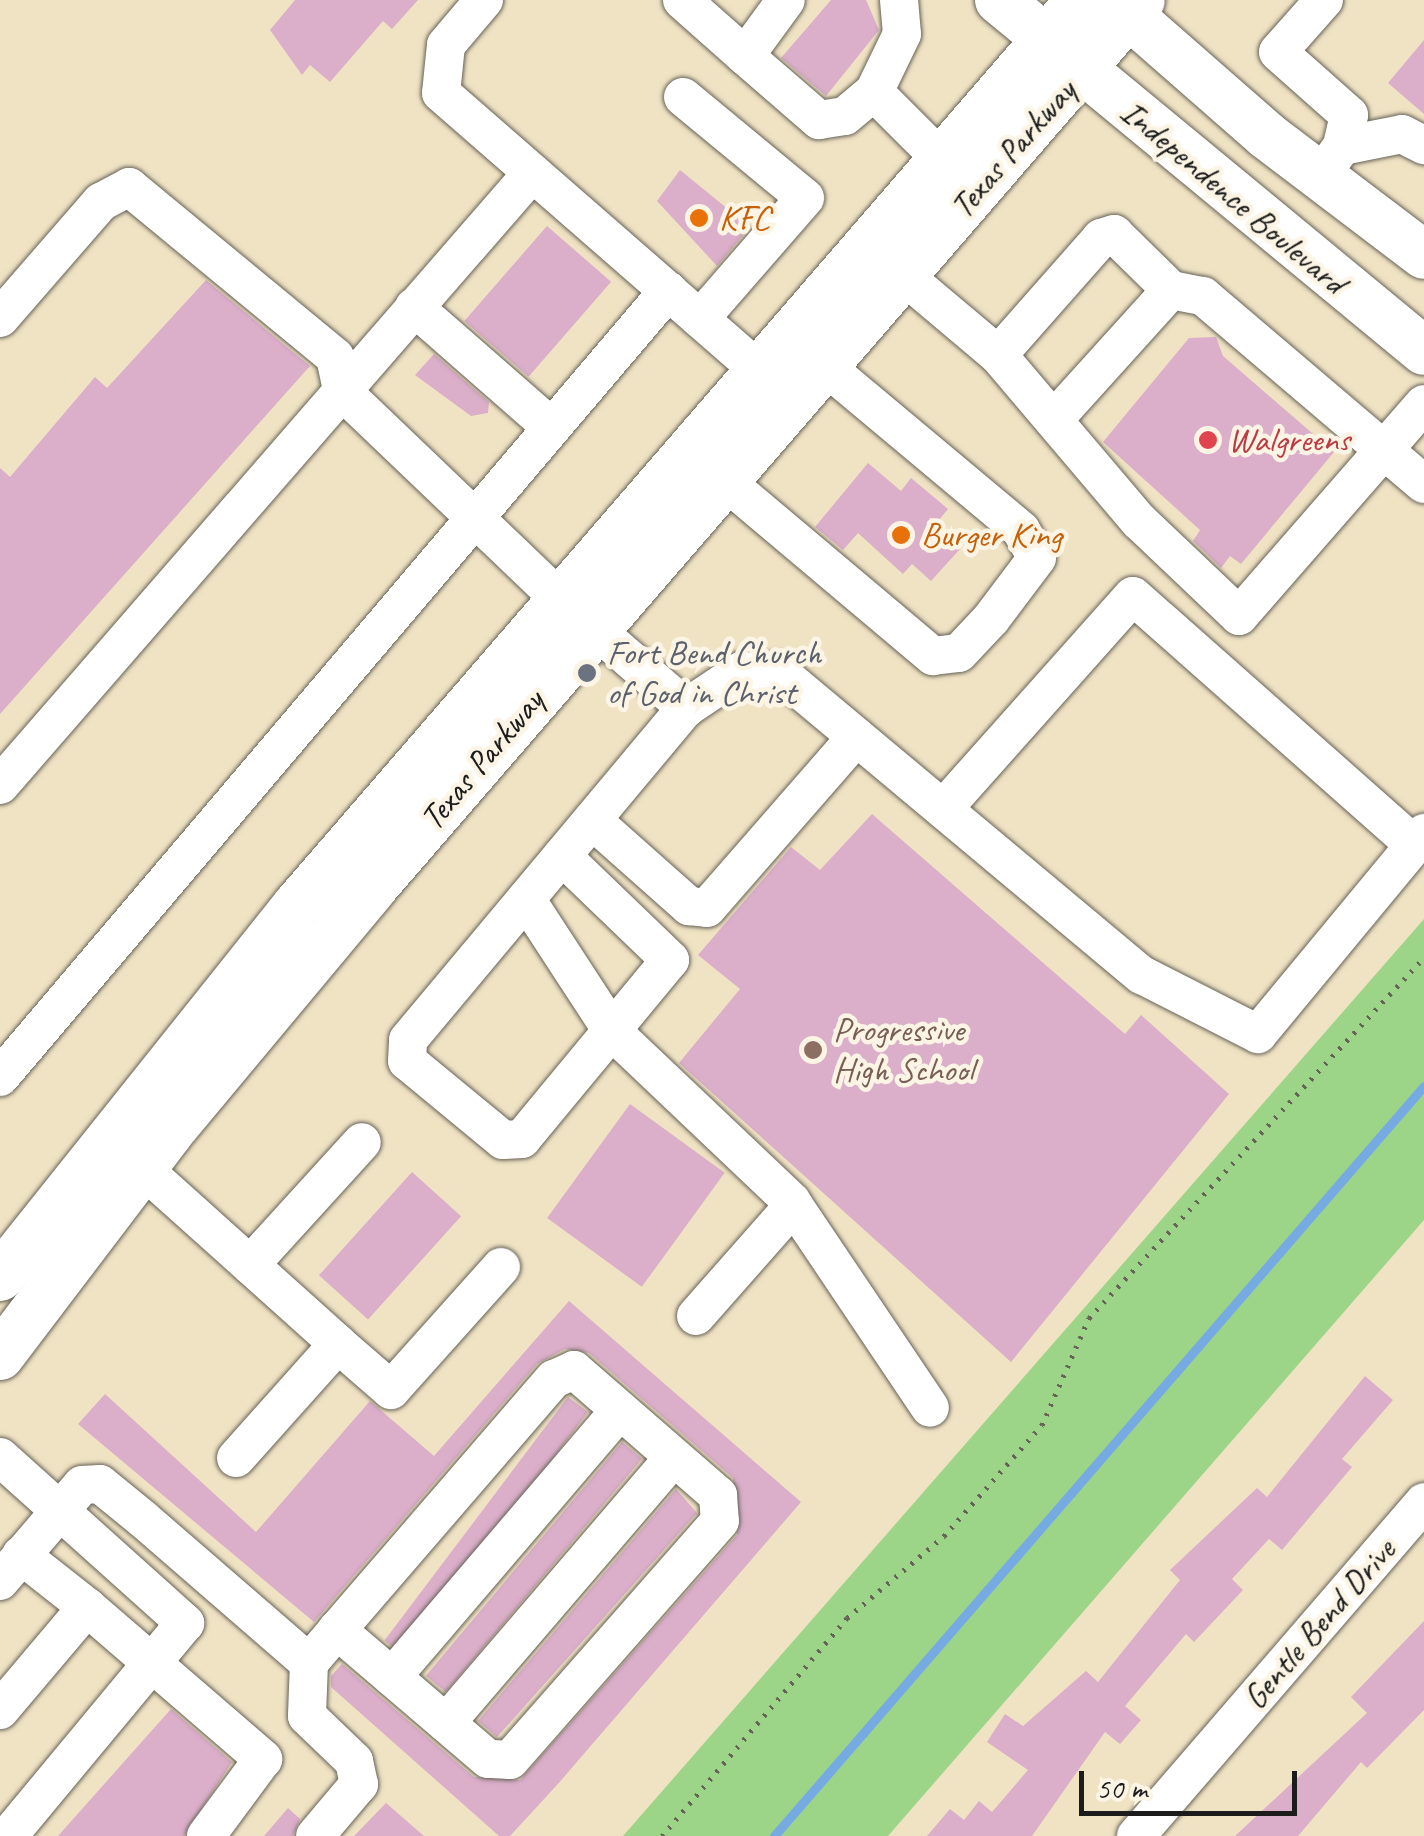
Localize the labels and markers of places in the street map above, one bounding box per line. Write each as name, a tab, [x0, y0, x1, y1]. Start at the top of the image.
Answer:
place label: KFC	[719, 197, 770, 239]
marker: KFC	[688, 207, 710, 229]
place label: Walgreens	[1228, 419, 1350, 461]
marker: Walgreens	[1197, 429, 1219, 451]
place label: Burger King	[921, 514, 1062, 556]
marker: Burger King	[890, 524, 912, 546]
place label: Fort Bend Church of God in Christ	[607, 632, 822, 714]
marker: Fort Bend Church of God in Christ	[576, 662, 598, 684]
place label: Progressive High School	[833, 1009, 972, 1091]
marker: Progressive High School	[802, 1039, 824, 1061]

